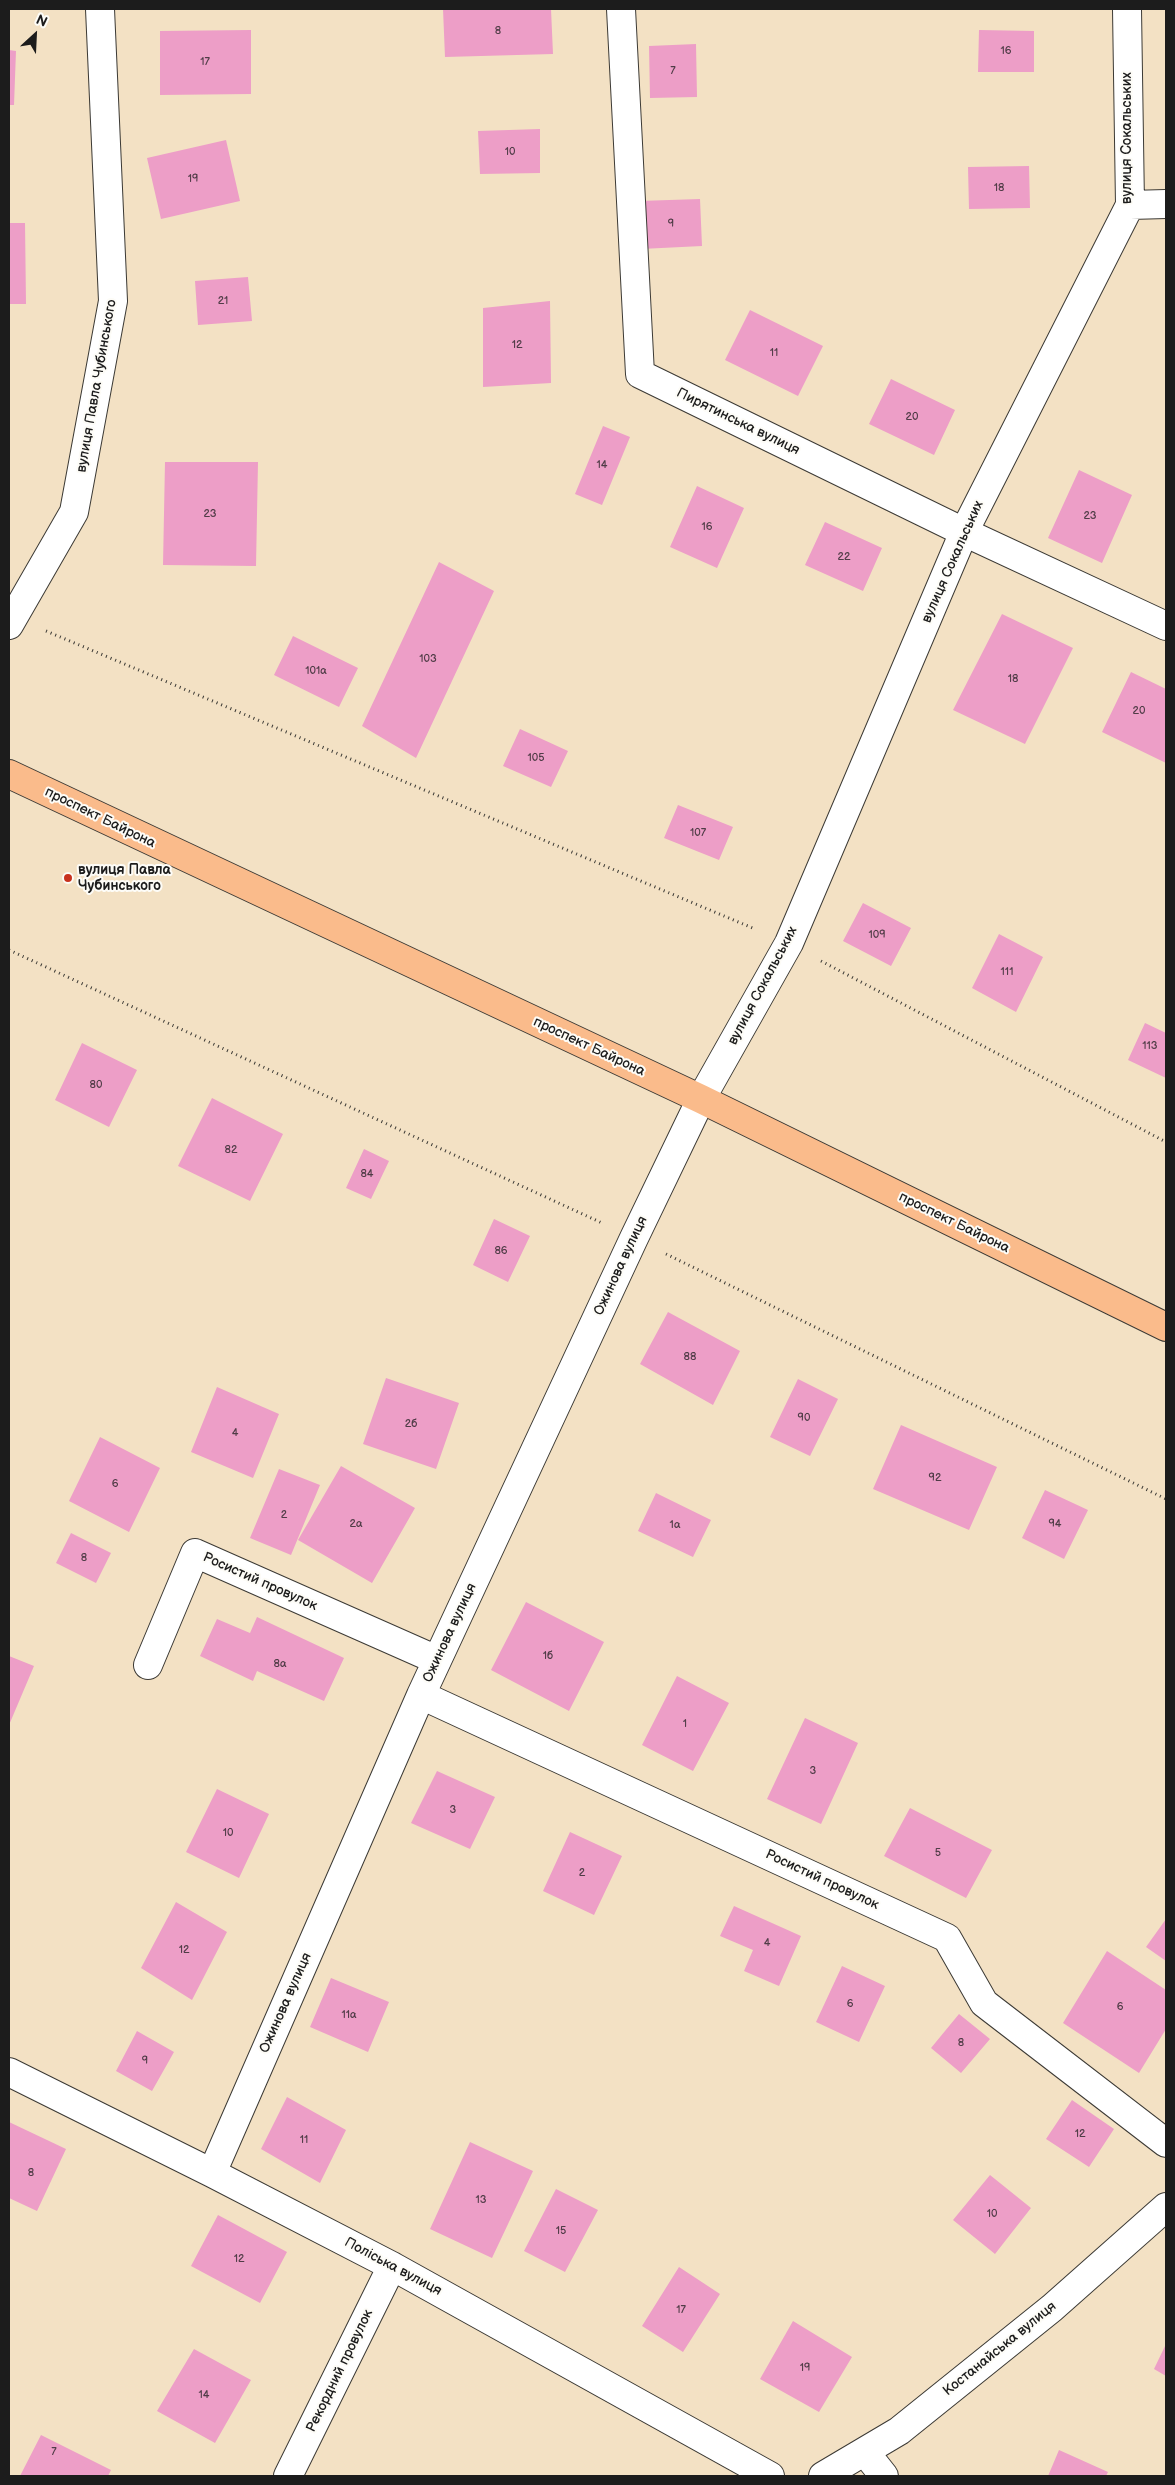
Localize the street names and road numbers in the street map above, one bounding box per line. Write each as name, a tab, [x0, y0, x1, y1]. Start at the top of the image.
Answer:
street label: вулиця Сокальських	[1119, 72, 1135, 204]
street label: вулиця Павла Чубинського	[74, 298, 120, 474]
street label: Пирятинська вулиця	[674, 385, 802, 459]
street label: вулиця Сокальських	[919, 498, 987, 626]
street label: проспект Байрона	[42, 784, 158, 852]
street label: вулиця Сокальських	[725, 924, 801, 1048]
street label: проспект Байрона	[531, 1014, 647, 1080]
street label: проспект Байрона	[896, 1189, 1012, 1257]
street label: Ожинова вулиця	[591, 1214, 651, 1318]
street label: Росистий провулок	[200, 1549, 320, 1615]
street label: Ожинова вулиця	[420, 1581, 480, 1685]
street label: Росистий провулок	[762, 1846, 882, 1914]
street label: Ожинова вулиця	[256, 1950, 316, 2056]
street label: Поліська вулиця	[342, 2234, 444, 2300]
street label: Костанайська вулиця	[940, 2298, 1060, 2400]
street label: Рекордний провулок	[303, 2307, 377, 2435]

